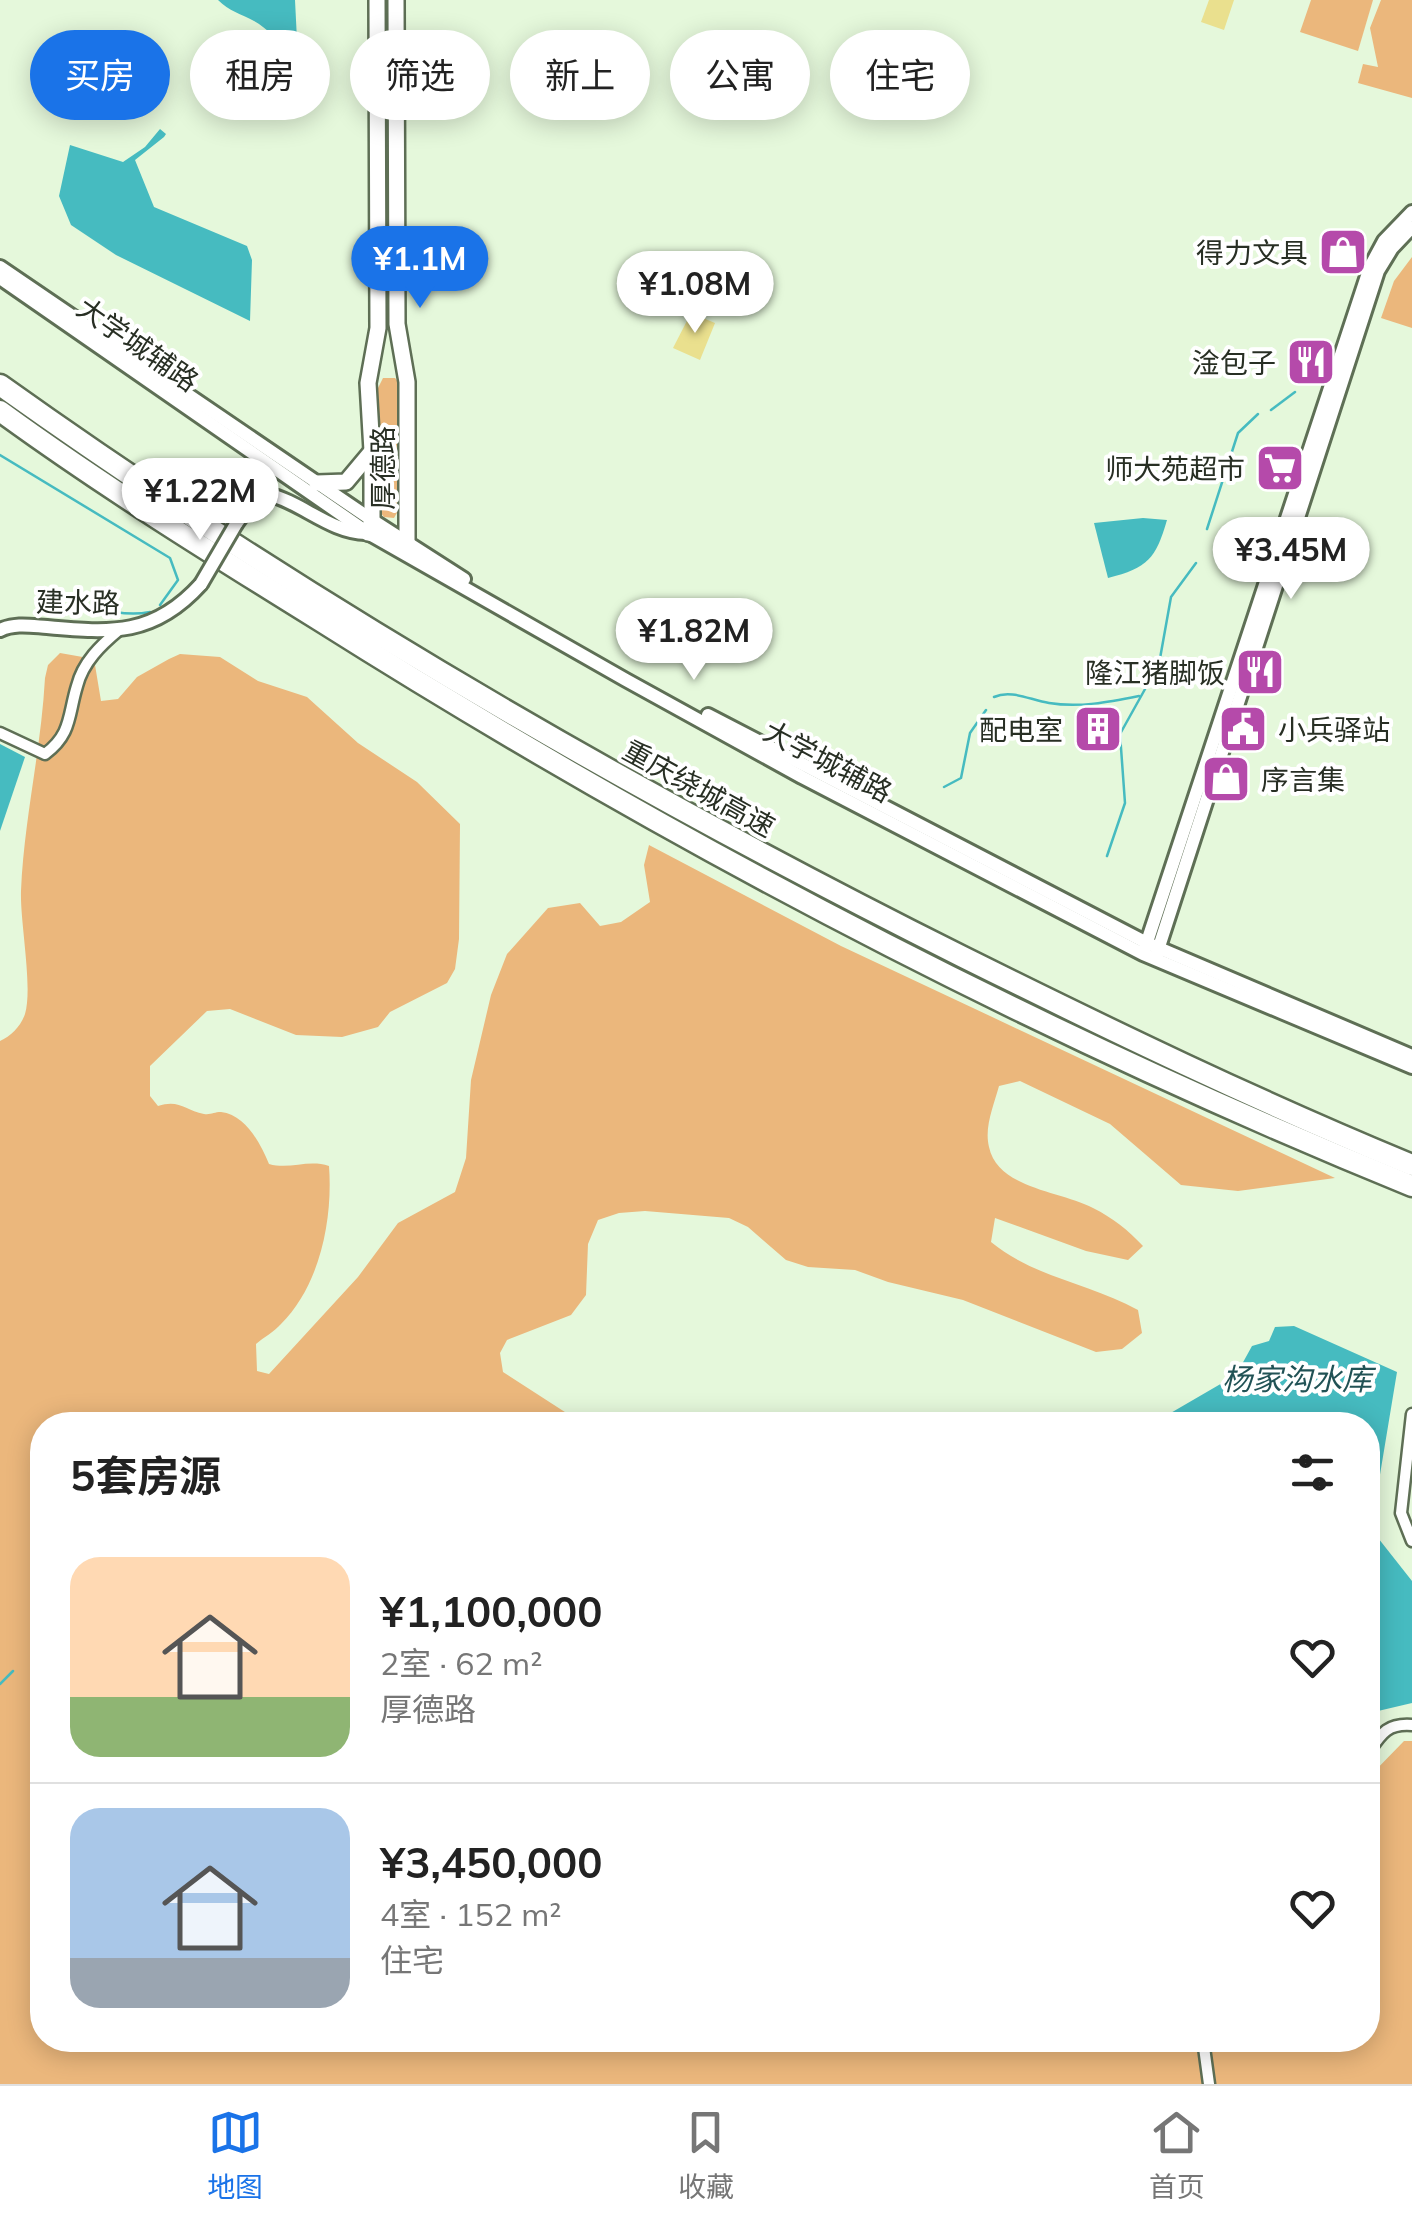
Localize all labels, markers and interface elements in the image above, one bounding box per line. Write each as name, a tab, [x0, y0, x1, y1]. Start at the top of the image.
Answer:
chip: 买房	[30, 30, 170, 120]
chip: 租房	[190, 30, 330, 120]
chip: 筛选	[350, 30, 490, 120]
chip: 新上	[510, 30, 650, 120]
chip: 公寓	[670, 30, 810, 120]
chip: 住宅	[830, 30, 970, 120]
pin: ¥1.1M	[350, 226, 490, 311]
shop icon: 得力文具	[1317, 226, 1369, 278]
place label: 得力文具	[1196, 235, 1308, 270]
text: ¥1.1M	[373, 238, 467, 278]
pin: ¥1.08M	[614, 251, 776, 336]
text: ¥1.08M	[639, 263, 751, 303]
street label: 大学城辅路	[71, 290, 205, 398]
restaurant icon: 淦包子	[1285, 336, 1337, 388]
place label: 淦包子	[1192, 345, 1276, 380]
street label: 厚德路	[365, 426, 400, 510]
supermarket icon: 师大苑超市	[1254, 442, 1306, 494]
place label: 师大苑超市	[1105, 451, 1245, 486]
pin: ¥1.22M	[119, 458, 281, 543]
text: ¥1.22M	[144, 470, 256, 510]
pin: ¥3.45M	[1210, 517, 1372, 602]
text: ¥3.45M	[1235, 529, 1347, 569]
street label: 建水路	[36, 584, 120, 620]
pin: ¥1.82M	[613, 598, 775, 683]
text: ¥1.82M	[638, 610, 750, 650]
restaurant icon: 隆江猪脚饭	[1234, 646, 1286, 698]
place label: 隆江猪脚饭	[1085, 655, 1225, 690]
building icon: 配电室	[1072, 703, 1124, 755]
public building icon: 小兵驿站	[1217, 703, 1269, 755]
place label: 配电室	[979, 712, 1063, 747]
place label: 小兵驿站	[1278, 712, 1390, 747]
street label: 大学城辅路	[758, 713, 898, 809]
street label: 重庆绕城高速	[617, 732, 781, 844]
shop icon: 序言集	[1200, 753, 1252, 805]
place label: 序言集	[1261, 762, 1345, 797]
water label: 杨家沟水库	[1222, 1360, 1377, 1398]
icon: filters	[1285, 1445, 1340, 1500]
text: 5套房源	[70, 1449, 221, 1502]
text: ¥1,100,000	[380, 1585, 602, 1638]
icon: home	[150, 1597, 270, 1717]
icon: heart	[1285, 1630, 1340, 1685]
text: 2室 · 62 m²	[380, 1643, 542, 1683]
text: 厚德路	[380, 1689, 476, 1729]
text: ¥3,450,000	[380, 1836, 602, 1889]
icon: home	[150, 1848, 270, 1968]
icon: heart	[1285, 1881, 1340, 1936]
text: 4室 · 152 m²	[380, 1894, 562, 1934]
text: 住宅	[380, 1940, 444, 1980]
tab: 地图	[207, 2105, 263, 2205]
tab: 收藏	[678, 2105, 734, 2205]
tab: 首页	[1149, 2105, 1205, 2205]

